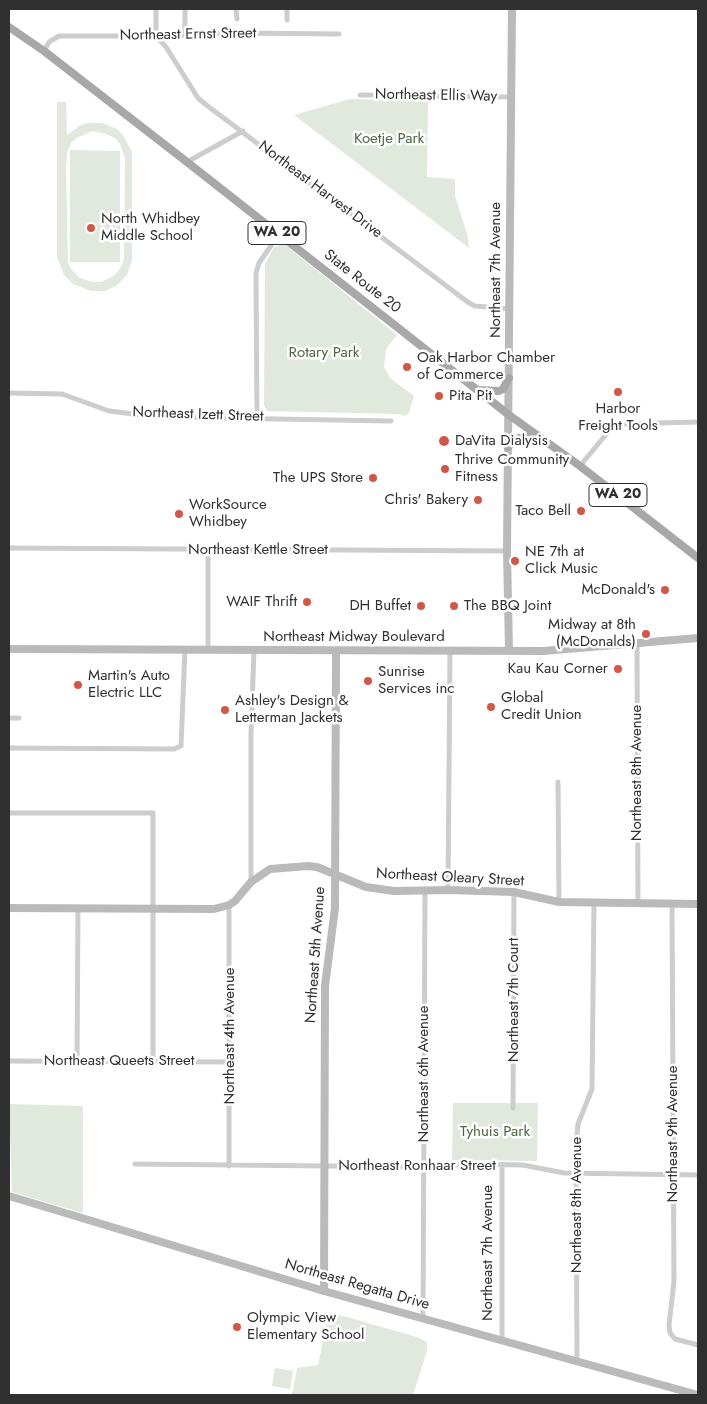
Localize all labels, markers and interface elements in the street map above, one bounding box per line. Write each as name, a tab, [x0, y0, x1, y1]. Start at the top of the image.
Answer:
street label: Northeast Ernst Street	[119, 25, 257, 45]
street label: Northeast Ellis Way	[375, 86, 497, 106]
park label: Koetje Park	[354, 130, 424, 148]
street label: Northeast Harvest Drive	[254, 137, 386, 243]
street label: Northeast 7th Avenue	[487, 202, 505, 338]
place label: North Whidbey Middle School	[101, 210, 200, 245]
marker: North Whidbey Middle School	[85, 222, 97, 234]
road number: WA 20	[248, 222, 306, 244]
street label: State Route 20	[320, 246, 404, 318]
park label: Rotary Park	[289, 344, 359, 362]
place label: Oak Harbor Chamber of Commerce	[417, 349, 555, 384]
marker: Oak Harbor Chamber of Commerce	[401, 361, 413, 373]
marker: Harbor Freight Tools	[612, 386, 624, 398]
place label: Pita Pit	[449, 387, 492, 405]
marker: Pita Pit	[433, 390, 445, 402]
place label: Harbor Freight Tools	[578, 400, 658, 435]
street label: Northeast Izett Street	[132, 404, 264, 426]
place label: DaVita Dialysis	[455, 432, 548, 450]
marker: DaVita Dialysis	[437, 434, 451, 448]
place label: Thrive Community Fitness	[455, 451, 569, 486]
marker: Thrive Community Fitness	[439, 463, 451, 475]
place label: The UPS Store	[273, 469, 363, 487]
marker: The UPS Store	[367, 472, 379, 484]
road number: WA 20	[589, 484, 647, 506]
place label: Chris' Bakery	[385, 491, 468, 509]
marker: Chris' Bakery	[472, 494, 484, 506]
place label: WorkSource Whidbey	[189, 496, 267, 531]
place label: Taco Bell	[515, 502, 571, 520]
marker: Taco Bell	[575, 505, 587, 517]
marker: WorkSource Whidbey	[173, 508, 185, 520]
street label: Northeast Kettle Street	[188, 541, 328, 559]
place label: NE 7th at Click Music	[525, 543, 598, 578]
marker: NE 7th at Click Music	[509, 555, 521, 567]
place label: McDonald's	[581, 581, 655, 599]
marker: McDonald's	[659, 584, 671, 596]
place label: WAIF Thrift	[226, 593, 297, 611]
marker: WAIF Thrift	[301, 596, 313, 608]
place label: DH Buffet	[349, 597, 411, 615]
place label: The BBQ Joint	[464, 597, 551, 615]
marker: DH Buffet	[415, 600, 427, 612]
marker: The BBQ Joint	[448, 600, 460, 612]
place label: Midway at 8th (McDonalds)	[548, 616, 636, 651]
street label: Northeast Midway Boulevard	[263, 628, 445, 646]
marker: Midway at 8th (McDonalds)	[640, 628, 652, 640]
place label: Kau Kau Corner	[508, 660, 608, 678]
place label: Sunrise Services inc	[378, 663, 454, 698]
marker: Kau Kau Corner	[612, 663, 624, 675]
place label: Martin's Auto Electric LLC	[88, 667, 170, 702]
marker: Sunrise Services inc	[362, 675, 374, 687]
marker: Martin's Auto Electric LLC	[72, 679, 84, 691]
place label: Global Credit Union	[501, 689, 582, 724]
place label: Ashley's Design & Letterman Jackets	[235, 692, 349, 727]
marker: Global Credit Union	[485, 701, 497, 713]
marker: Ashley's Design & Letterman Jackets	[219, 704, 231, 716]
street label: Northeast 8th Avenue	[628, 705, 646, 841]
street label: Northeast Oleary Street	[376, 865, 524, 891]
street label: Northeast 5th Avenue	[302, 886, 330, 1024]
street label: Northeast 7th Court	[505, 938, 523, 1062]
street label: Northeast 4th Avenue	[221, 968, 239, 1104]
street label: Northeast 6th Avenue	[415, 1006, 433, 1142]
street label: Northeast Queets Street	[44, 1052, 194, 1070]
street label: Northeast 9th Avenue	[664, 1066, 682, 1202]
park label: Tyhuis Park	[460, 1123, 530, 1141]
street label: Northeast 8th Avenue	[568, 1137, 586, 1273]
street label: Northeast Ronhaar Street	[338, 1157, 496, 1175]
street label: Northeast 7th Avenue	[479, 1185, 497, 1321]
street label: Northeast Regatta Drive	[283, 1256, 431, 1314]
place label: Olympic View Elementary School	[247, 1309, 364, 1344]
marker: Olympic View Elementary School	[231, 1321, 243, 1333]

